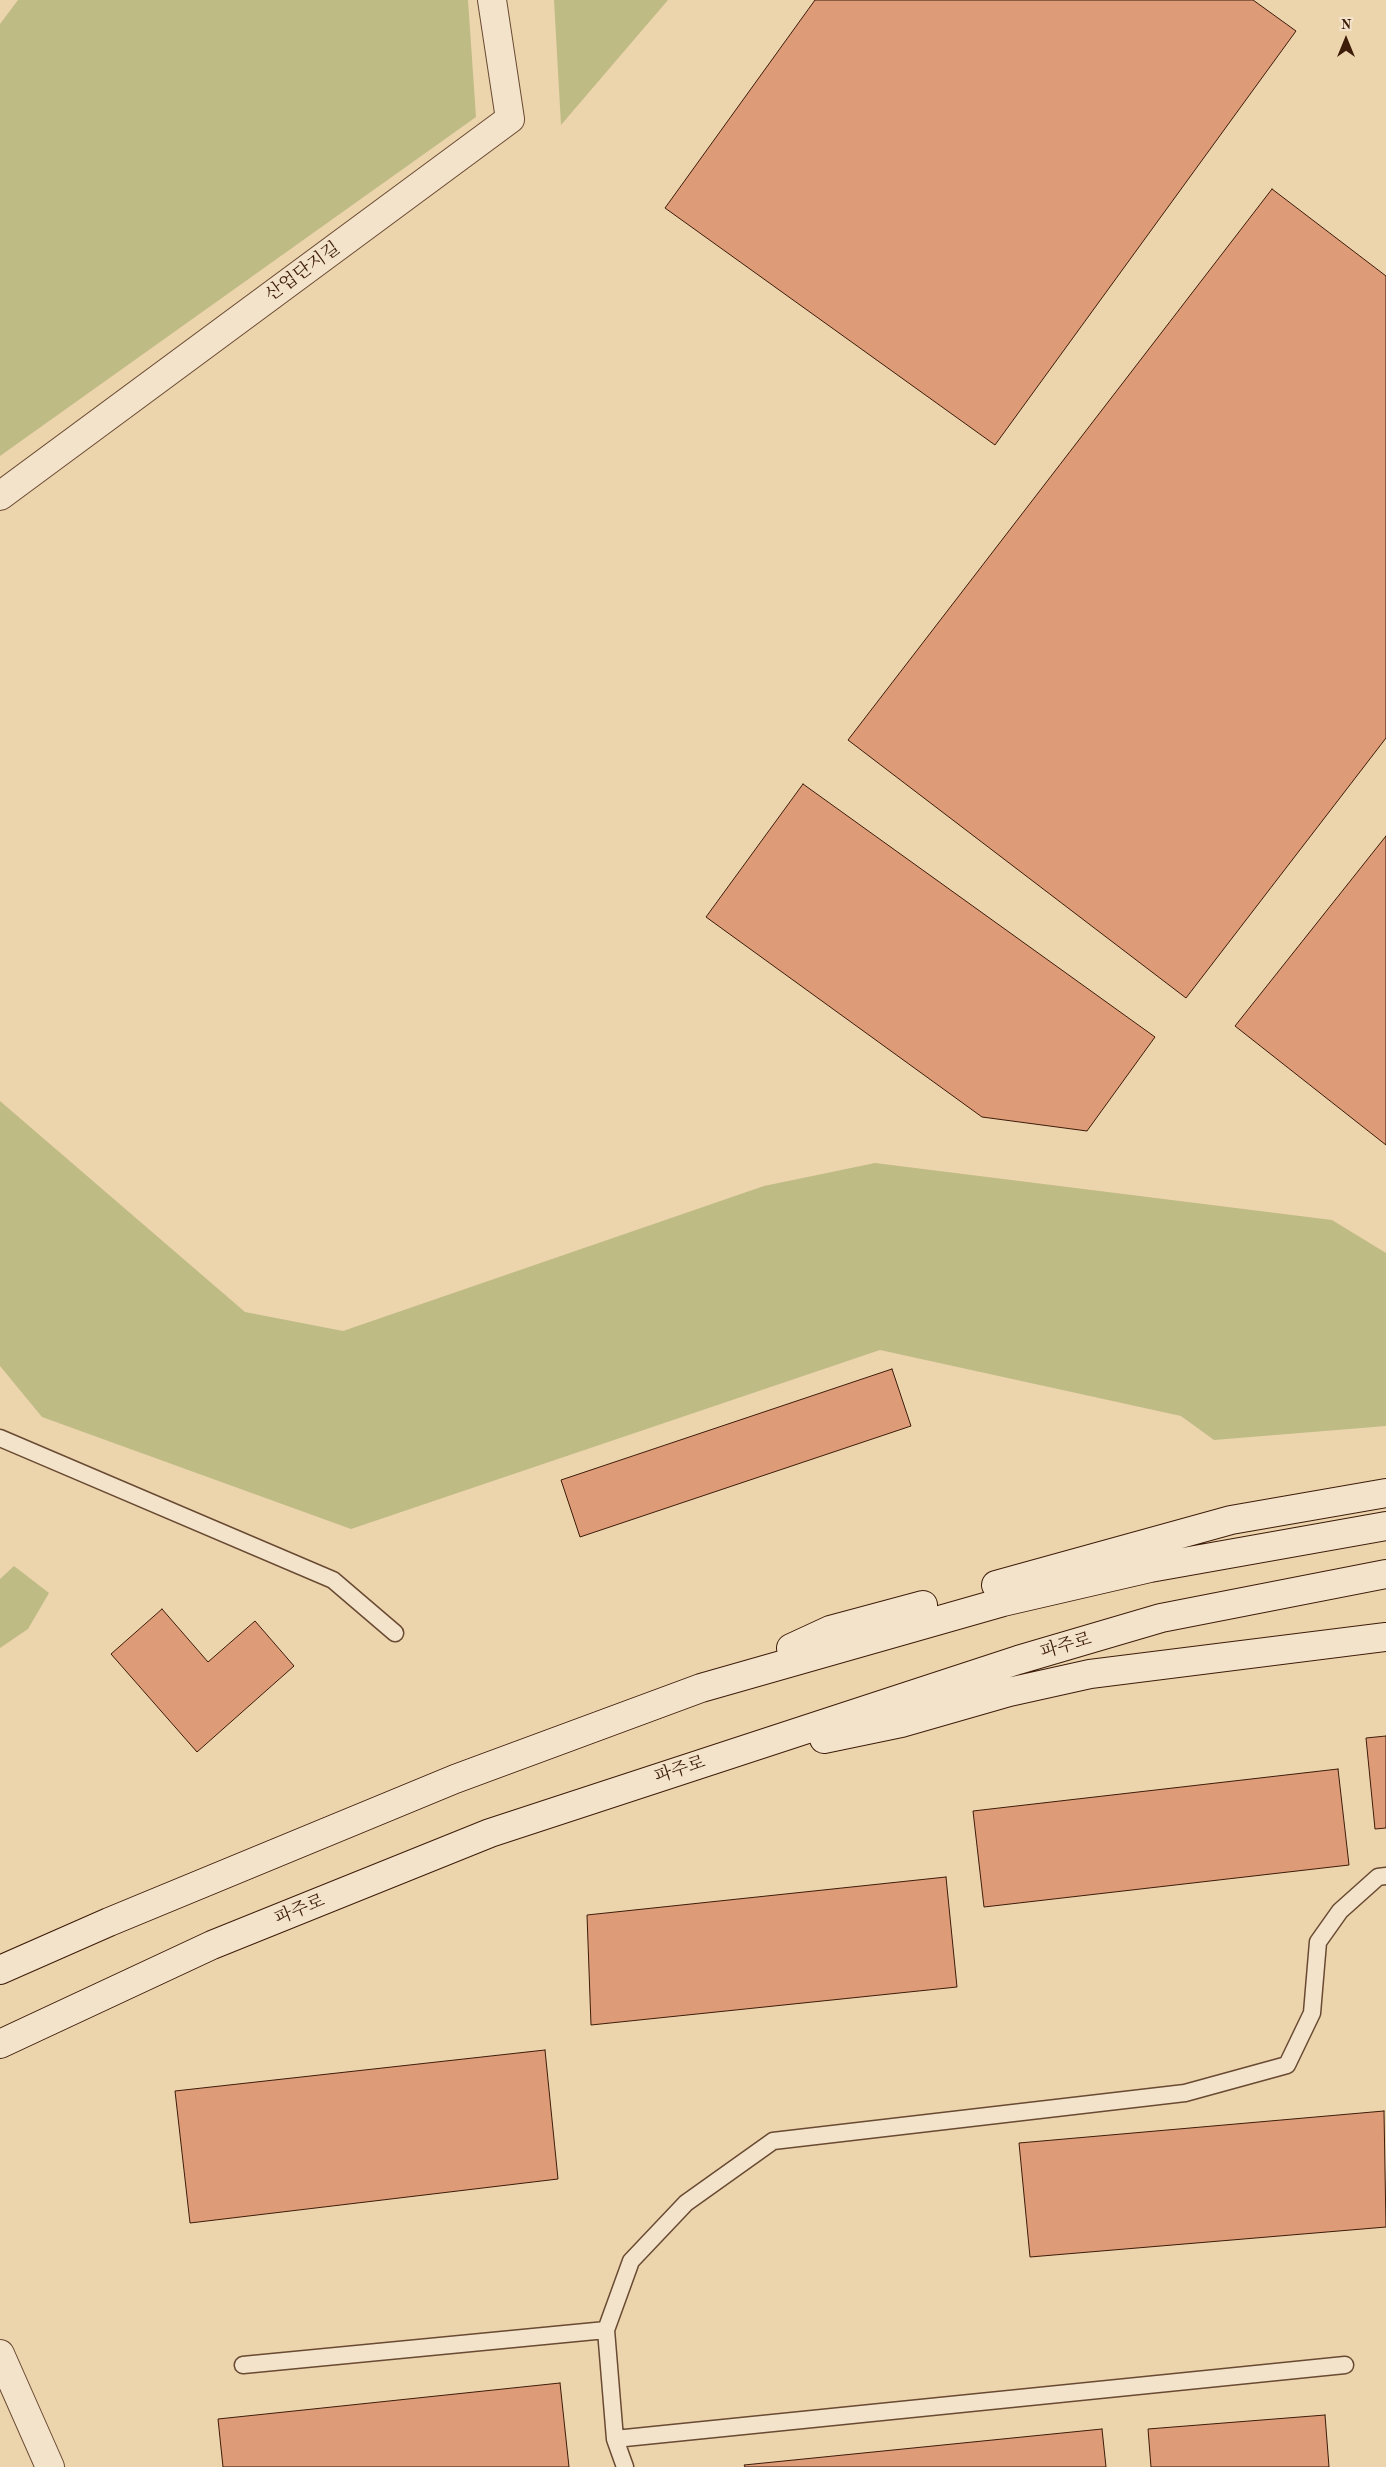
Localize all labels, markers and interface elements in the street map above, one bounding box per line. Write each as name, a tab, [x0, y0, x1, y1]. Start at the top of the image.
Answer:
north arrow	[1321, 15, 1371, 65]
text: N	[1341, 18, 1351, 32]
street label: 산업단지길	[261, 238, 345, 306]
street label: 파주로	[1038, 1628, 1094, 1664]
street label: 파주로	[652, 1752, 708, 1788]
street label: 파주로	[272, 1890, 328, 1930]

